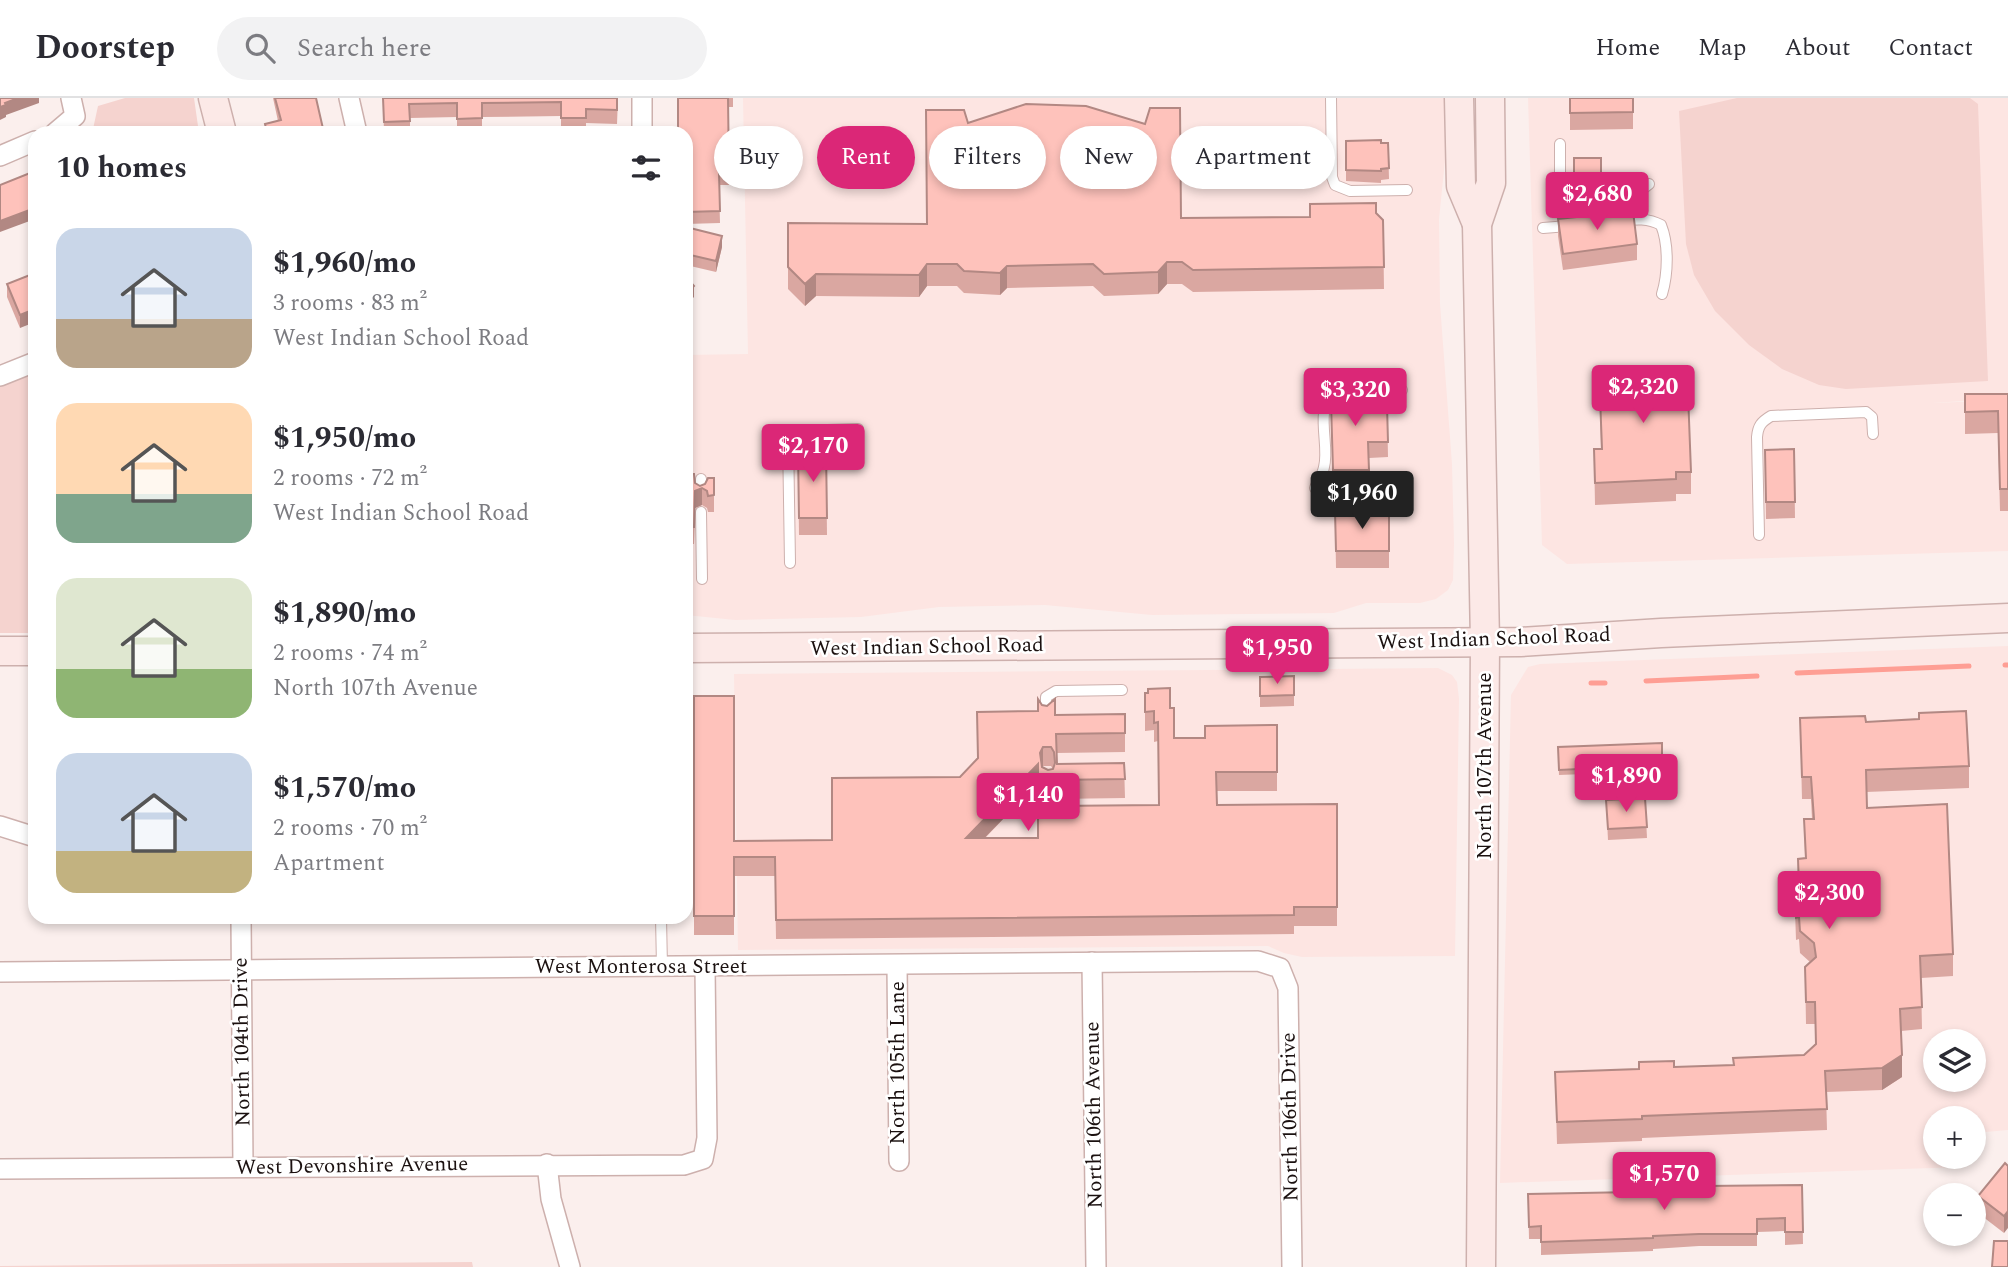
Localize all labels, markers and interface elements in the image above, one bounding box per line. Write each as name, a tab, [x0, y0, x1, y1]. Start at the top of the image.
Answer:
search box	[217, 17, 707, 80]
text: Doorstep	[35, 23, 175, 73]
text: Search here	[297, 28, 432, 68]
icon: search	[241, 29, 279, 67]
text: Home	[1595, 30, 1660, 66]
text: Map	[1698, 30, 1746, 66]
text: About	[1784, 30, 1850, 66]
text: Contact	[1888, 30, 1973, 66]
chip: Buy	[714, 126, 803, 189]
chip: Rent	[817, 126, 915, 189]
chip: Filters	[929, 126, 1046, 189]
chip: New	[1060, 126, 1157, 189]
chip: Apartment	[1171, 126, 1335, 189]
text: 10 homes	[56, 145, 187, 191]
icon: filters	[627, 149, 665, 187]
pin: $2,680	[1540, 172, 1654, 232]
text: $2,680	[1562, 177, 1632, 212]
text: $1,960/mo	[273, 240, 416, 286]
icon: home	[112, 256, 196, 340]
text: 3 rooms · 83 m²	[273, 286, 427, 321]
text: West Indian School Road	[273, 321, 529, 356]
pin: $2,320	[1586, 366, 1700, 425]
pin: $3,320	[1298, 368, 1412, 428]
text: $2,320	[1608, 370, 1678, 405]
text: $3,320	[1320, 373, 1390, 408]
text: $1,950/mo	[273, 415, 416, 461]
pin: $2,170	[756, 424, 870, 484]
text: $2,170	[778, 429, 848, 464]
icon: home	[112, 431, 196, 515]
text: 2 rooms · 72 m²	[273, 461, 427, 496]
pin: $1,960	[1305, 472, 1419, 531]
text: $1,960	[1327, 476, 1397, 511]
text: West Indian School Road	[273, 496, 529, 531]
text: $1,890/mo	[273, 590, 416, 636]
icon: home	[112, 606, 196, 690]
street label: West Indian School Road	[1377, 619, 1611, 659]
pin: $1,950	[1220, 626, 1334, 686]
street label: West Indian School Road	[810, 629, 1044, 665]
text: $1,950	[1242, 631, 1312, 666]
text: 2 rooms · 74 m²	[273, 636, 427, 671]
text: North 107th Avenue	[273, 671, 478, 706]
street label: North 107th Avenue	[1469, 672, 1501, 860]
pin: $1,890	[1569, 754, 1683, 814]
text: $1,890	[1591, 759, 1661, 794]
text: $1,570/mo	[273, 765, 416, 811]
pin: $1,140	[971, 774, 1085, 833]
text: $1,140	[993, 778, 1063, 813]
icon: home	[112, 781, 196, 865]
text: 2 rooms · 70 m²	[273, 811, 427, 846]
text: Apartment	[273, 846, 385, 881]
pin: $2,300	[1772, 872, 1886, 931]
text: $2,300	[1794, 876, 1864, 911]
street label: West Monterosa Street	[535, 951, 747, 983]
street label: North 104th Drive	[225, 957, 259, 1127]
street label: North 105th Lane	[882, 981, 914, 1145]
street label: North 106th Avenue	[1076, 1021, 1112, 1209]
map controls	[1923, 1029, 1986, 1246]
button: layers	[1923, 1029, 1986, 1092]
street label: North 106th Drive	[1273, 1032, 1307, 1202]
button: +	[1923, 1106, 1986, 1169]
street label: West Devonshire Avenue	[235, 1148, 469, 1184]
pin: $1,570	[1607, 1152, 1721, 1212]
text: $1,570	[1629, 1157, 1699, 1192]
button: −	[1923, 1183, 1986, 1246]

